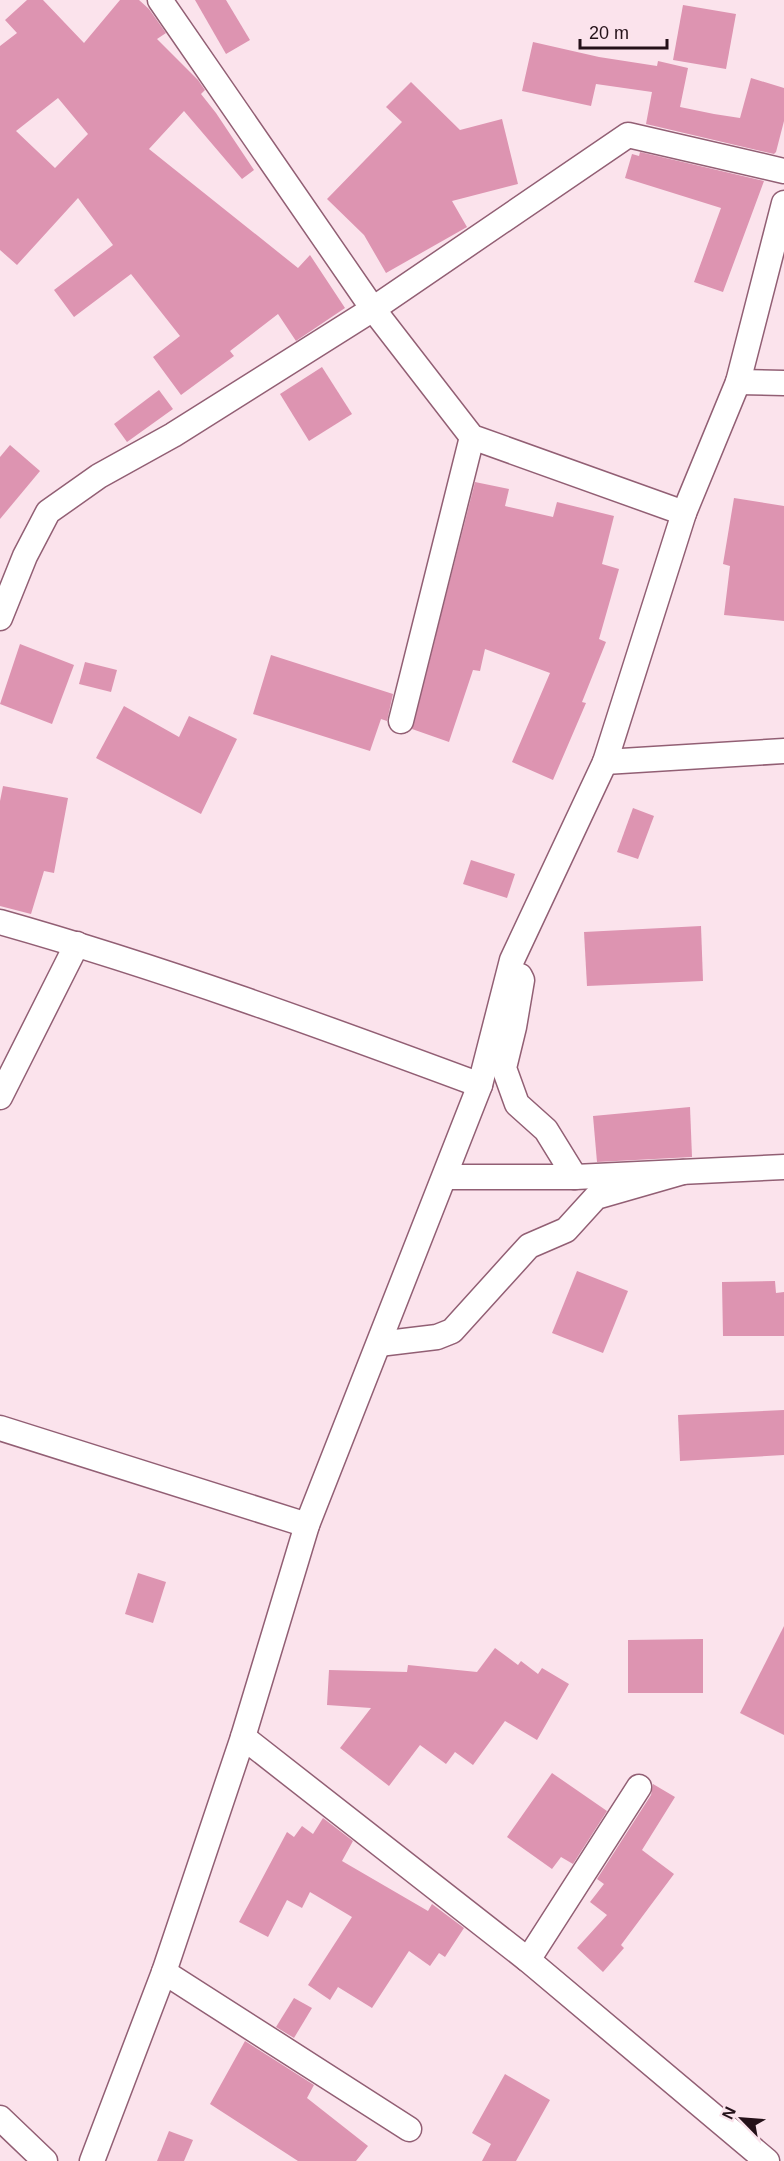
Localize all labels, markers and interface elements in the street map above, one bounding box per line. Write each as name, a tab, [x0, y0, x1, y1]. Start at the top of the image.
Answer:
scale bar	[580, 12, 667, 50]
text: 20 m	[589, 23, 629, 43]
north arrow	[712, 2089, 772, 2149]
text: N	[719, 2104, 739, 2122]

